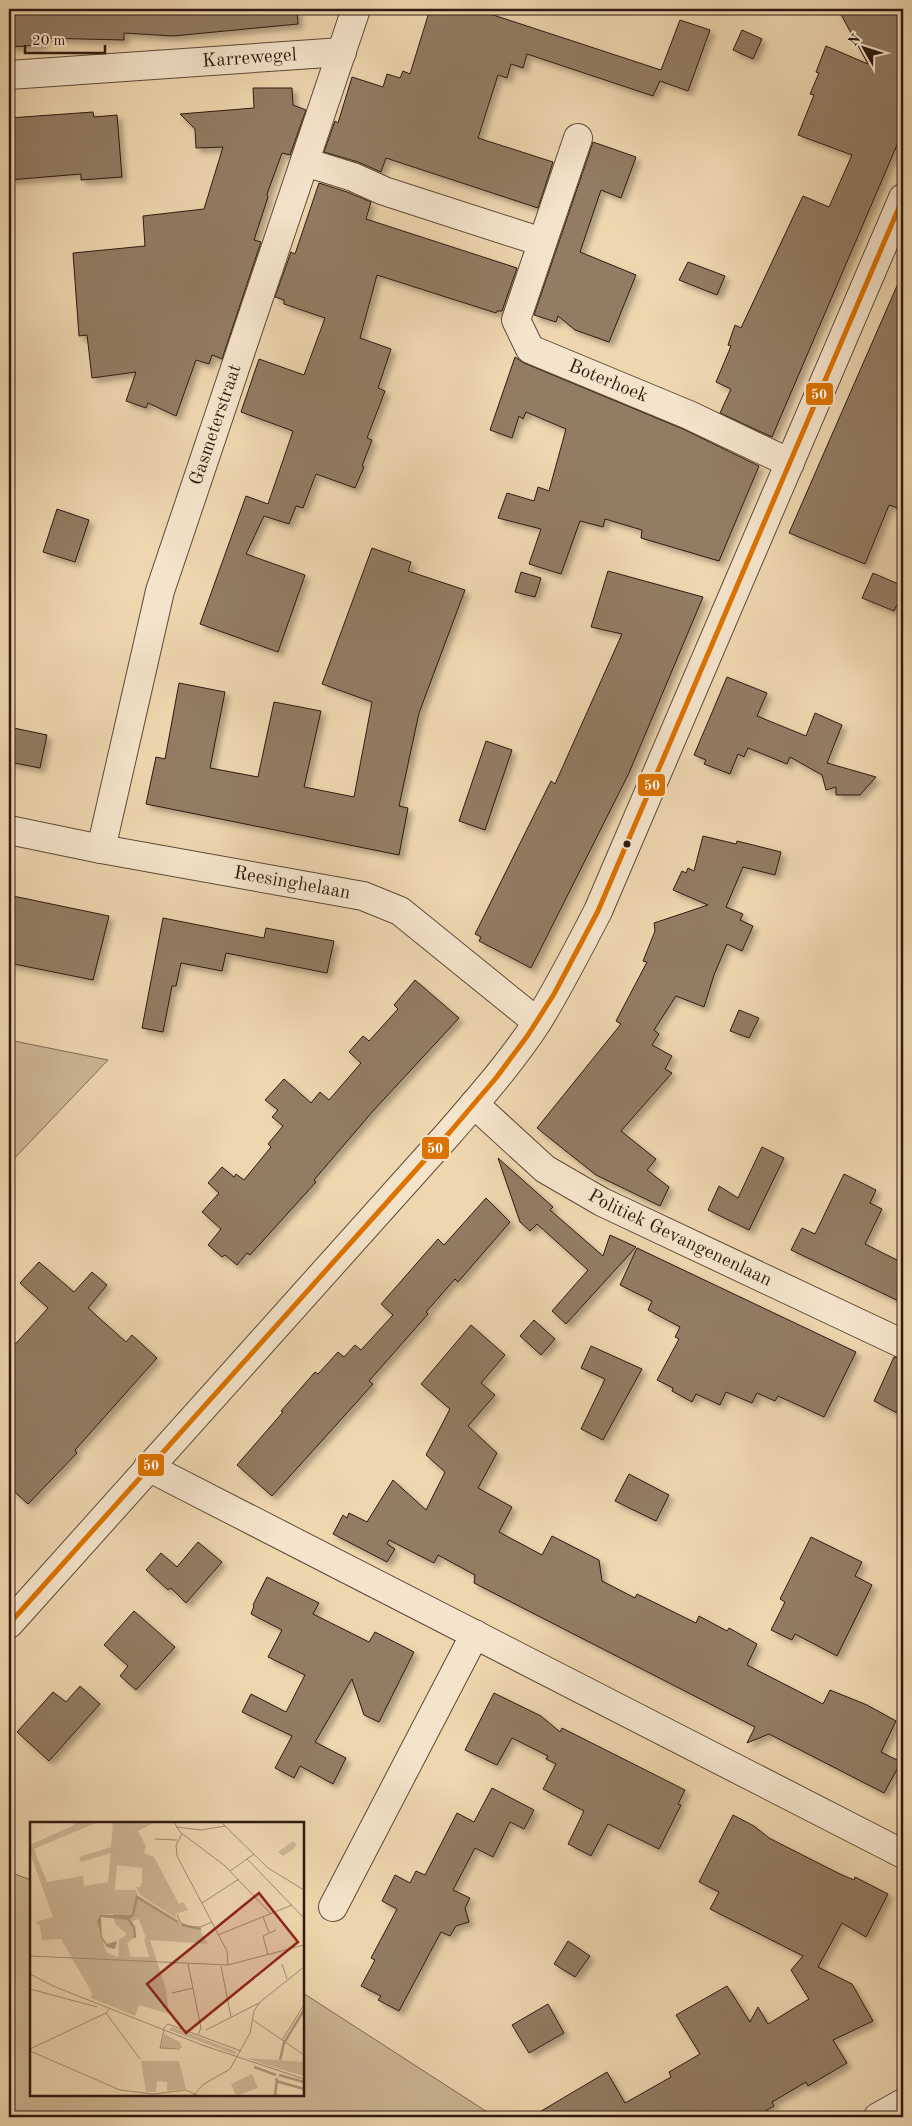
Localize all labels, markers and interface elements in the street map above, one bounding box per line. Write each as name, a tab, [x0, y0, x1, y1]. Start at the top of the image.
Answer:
scale bar	[25, 22, 105, 54]
north arrow	[840, 22, 890, 72]
text: N	[846, 32, 864, 49]
text: 20 m	[32, 34, 66, 49]
street label: Karrewegel	[201, 46, 297, 71]
street label: Boterhoek	[566, 356, 651, 406]
street label: Gasmeterstraat	[187, 362, 245, 488]
line badge: 50	[805, 382, 834, 406]
text: 50	[811, 388, 827, 402]
line badge: 50	[637, 773, 666, 797]
text: 50	[644, 779, 660, 793]
unlabelled marker	[622, 839, 632, 849]
street label: Reesinghelaan	[232, 863, 352, 903]
line badge: 50	[421, 1136, 450, 1160]
text: 50	[427, 1142, 443, 1156]
street label: Politiek Gevangenenlaan	[584, 1186, 775, 1290]
line badge: 50	[137, 1453, 165, 1477]
text: 50	[143, 1459, 159, 1473]
inset map	[30, 1822, 304, 2096]

